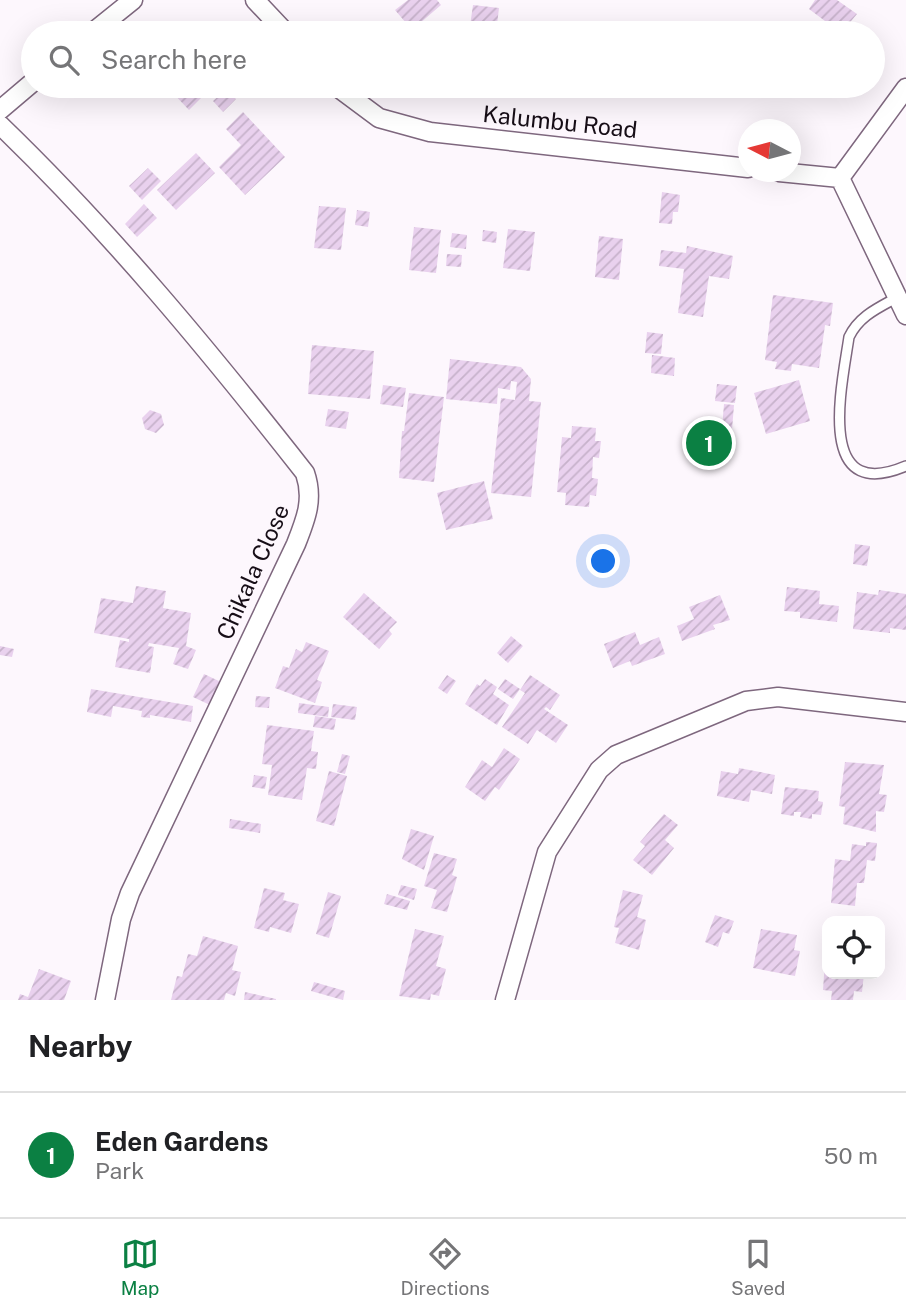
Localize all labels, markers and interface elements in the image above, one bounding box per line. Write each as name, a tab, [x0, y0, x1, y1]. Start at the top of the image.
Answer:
search box	[21, 21, 885, 98]
icon: search	[45, 41, 83, 79]
text: Search here	[101, 44, 247, 75]
street label: Kalumbu Road	[481, 100, 639, 143]
north arrow	[738, 119, 801, 182]
pin: 1	[686, 417, 732, 469]
street label: Chikala Close	[211, 500, 294, 644]
your location	[586, 544, 620, 578]
map controls	[822, 916, 885, 979]
button: locate	[822, 916, 885, 979]
text: Nearby	[28, 1028, 132, 1064]
text: Eden Gardens	[95, 1126, 268, 1157]
text: 1	[46, 1142, 56, 1169]
text: 50 m	[824, 1142, 878, 1169]
text: Park	[95, 1157, 144, 1184]
tab: Map	[121, 1235, 159, 1299]
tab: Directions	[400, 1235, 490, 1299]
tab: Saved	[731, 1235, 785, 1299]

